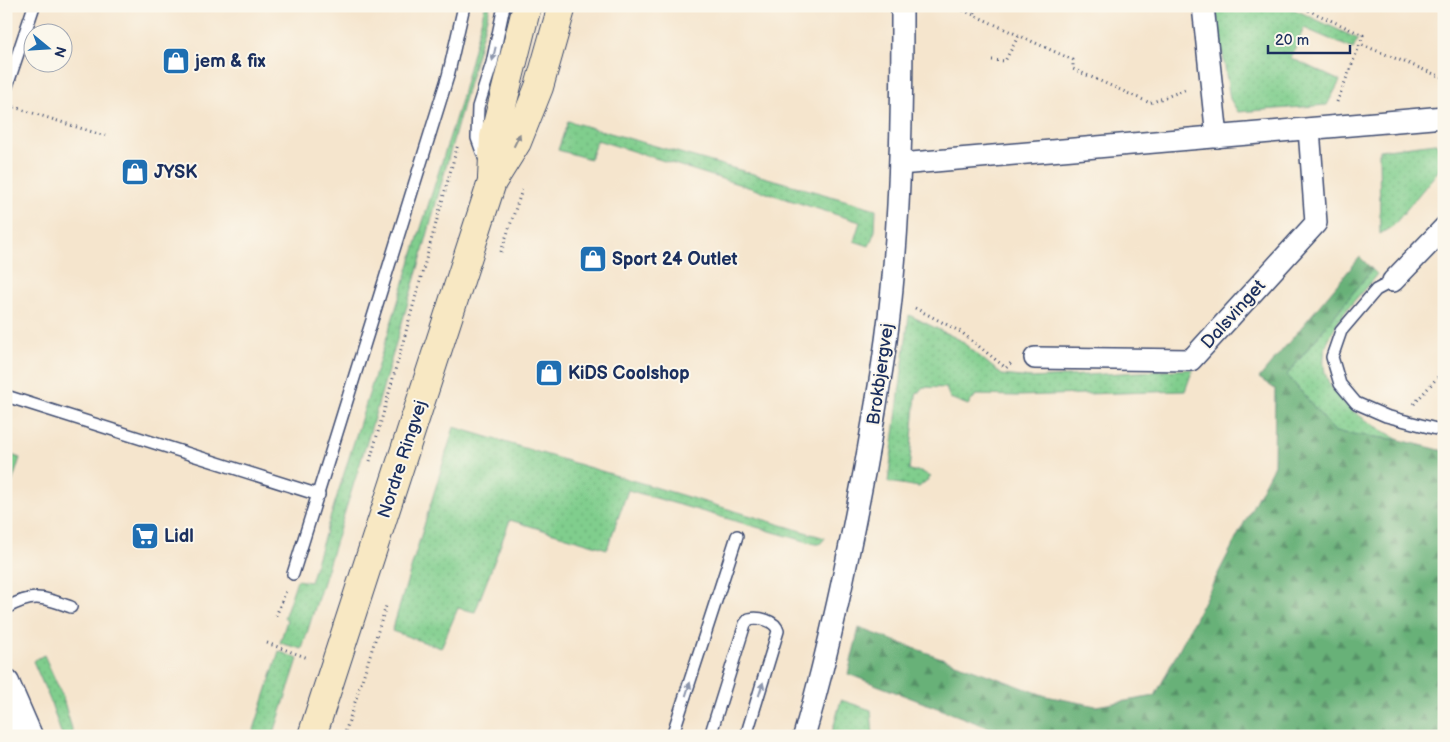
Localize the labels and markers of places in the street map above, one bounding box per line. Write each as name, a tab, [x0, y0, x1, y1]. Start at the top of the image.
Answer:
shop icon: jem & fix	[161, 46, 191, 76]
place label: jem & fix	[194, 51, 265, 72]
shop icon: JYSK	[120, 157, 150, 187]
place label: JYSK	[154, 162, 198, 183]
shop icon: Sport 24 Outlet	[578, 244, 608, 274]
place label: Sport 24 Outlet	[612, 249, 738, 270]
shop icon: KiDS Coolshop	[534, 358, 564, 388]
place label: KiDS Coolshop	[568, 363, 690, 384]
supermarket icon: Lidl	[130, 521, 160, 551]
place label: Lidl	[164, 526, 194, 547]

